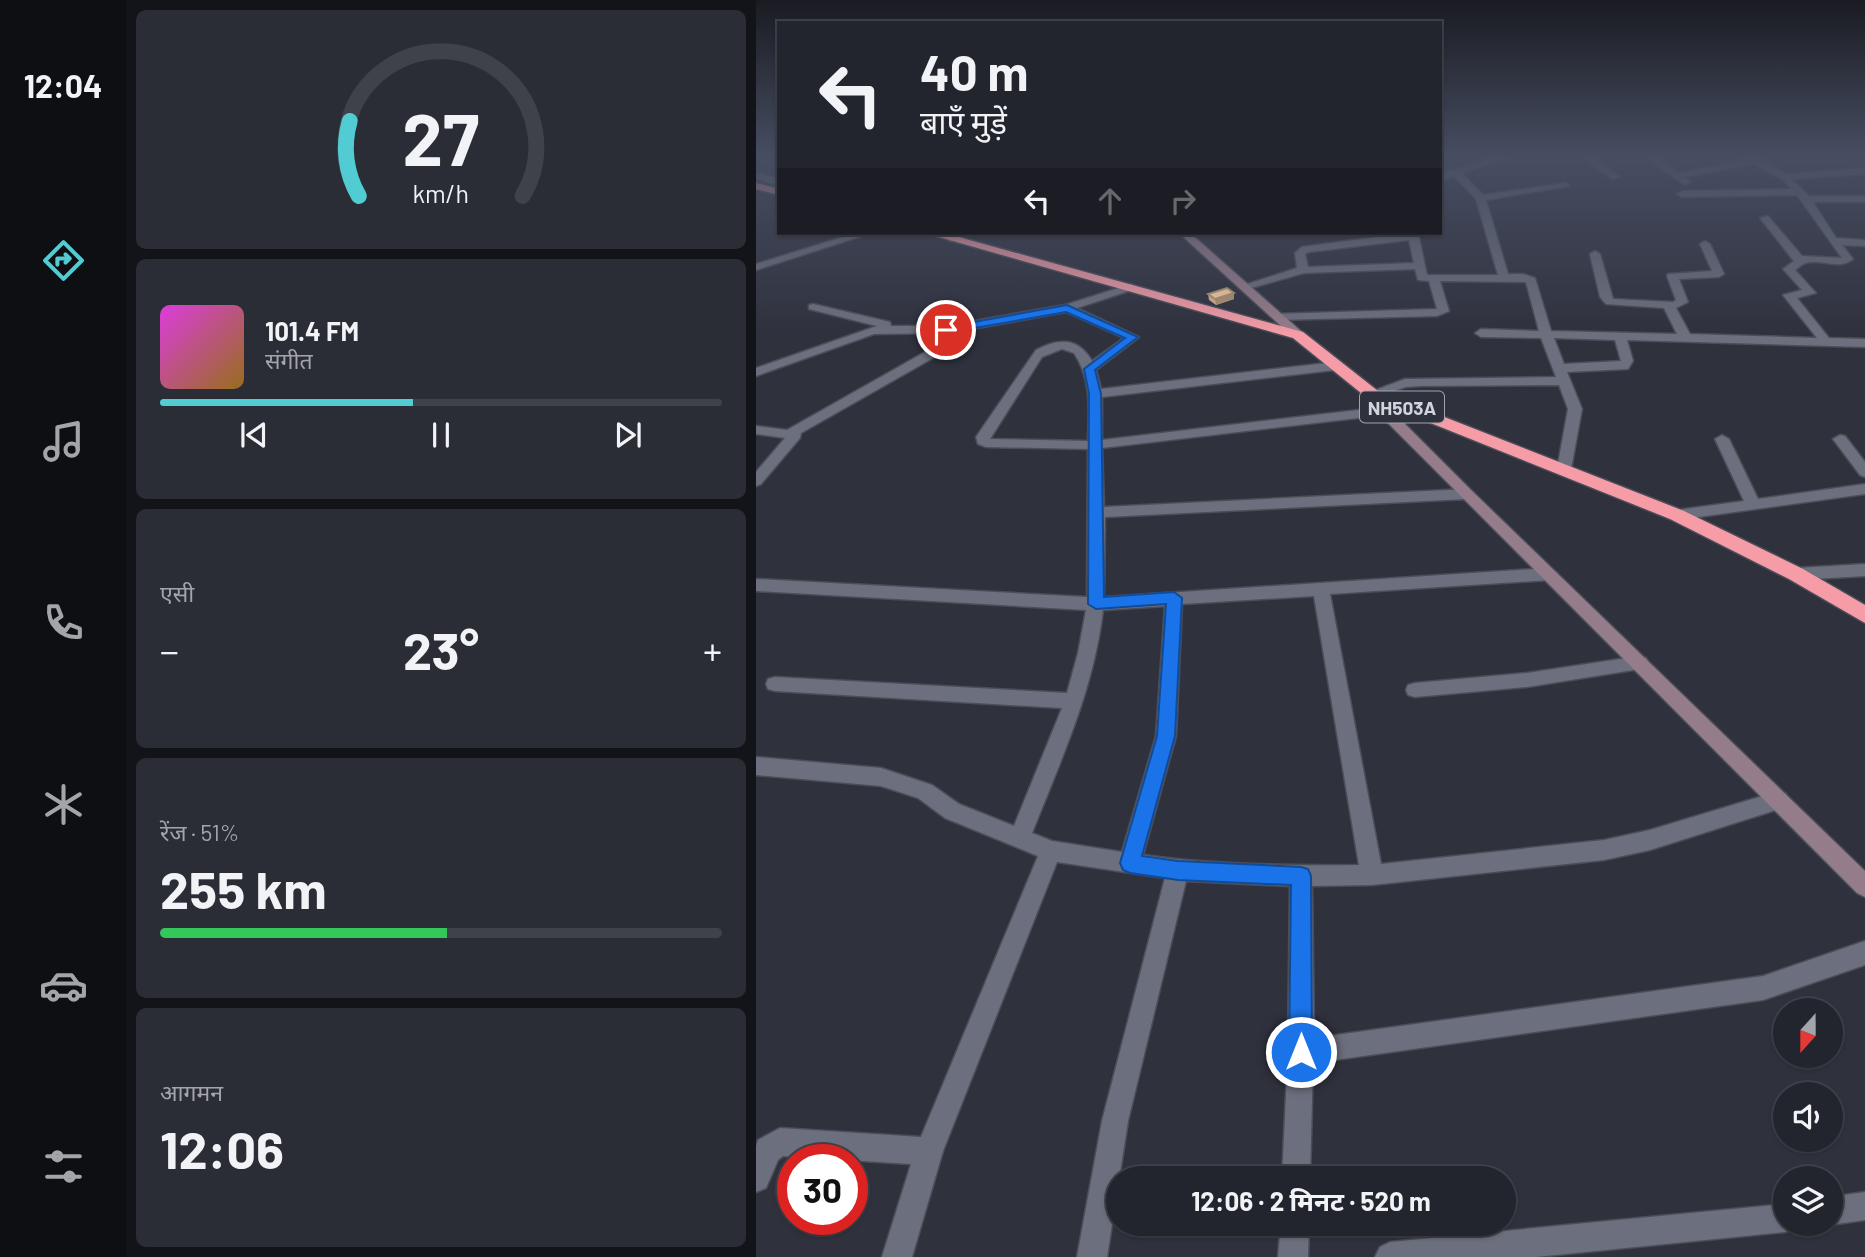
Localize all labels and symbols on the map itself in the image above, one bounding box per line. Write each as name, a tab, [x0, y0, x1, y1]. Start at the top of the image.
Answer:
pin	[916, 300, 976, 360]
road number: NH503A	[1360, 392, 1444, 422]
north arrow	[1773, 998, 1843, 1068]
position arrow	[1264, 1015, 1338, 1089]
speed limit sign: 30	[777, 1144, 868, 1235]

